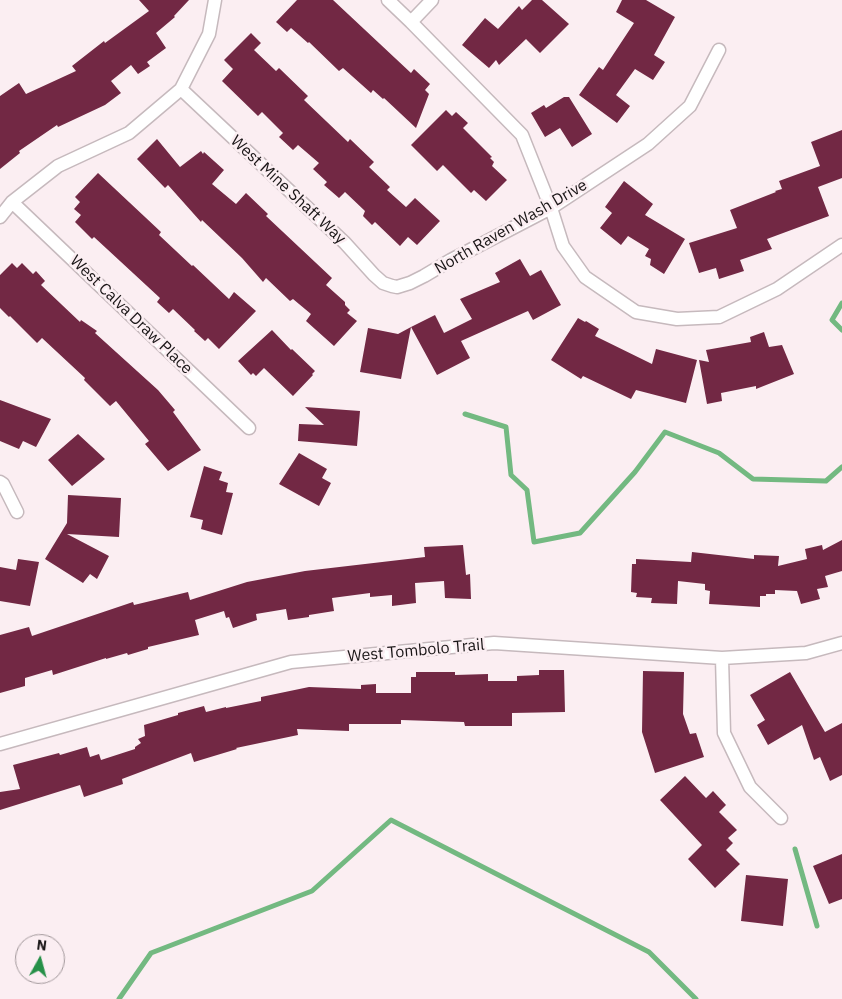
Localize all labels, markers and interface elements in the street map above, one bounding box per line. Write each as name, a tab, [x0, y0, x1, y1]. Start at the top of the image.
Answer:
street label: West Mine Shaft Way	[226, 132, 350, 248]
street label: North Raven Wash Drive	[431, 175, 591, 279]
street label: West Calva Draw Place	[66, 251, 196, 379]
street label: West Tombolo Trail	[347, 635, 485, 667]
north arrow	[15, 934, 65, 984]
text: N	[36, 936, 48, 955]

